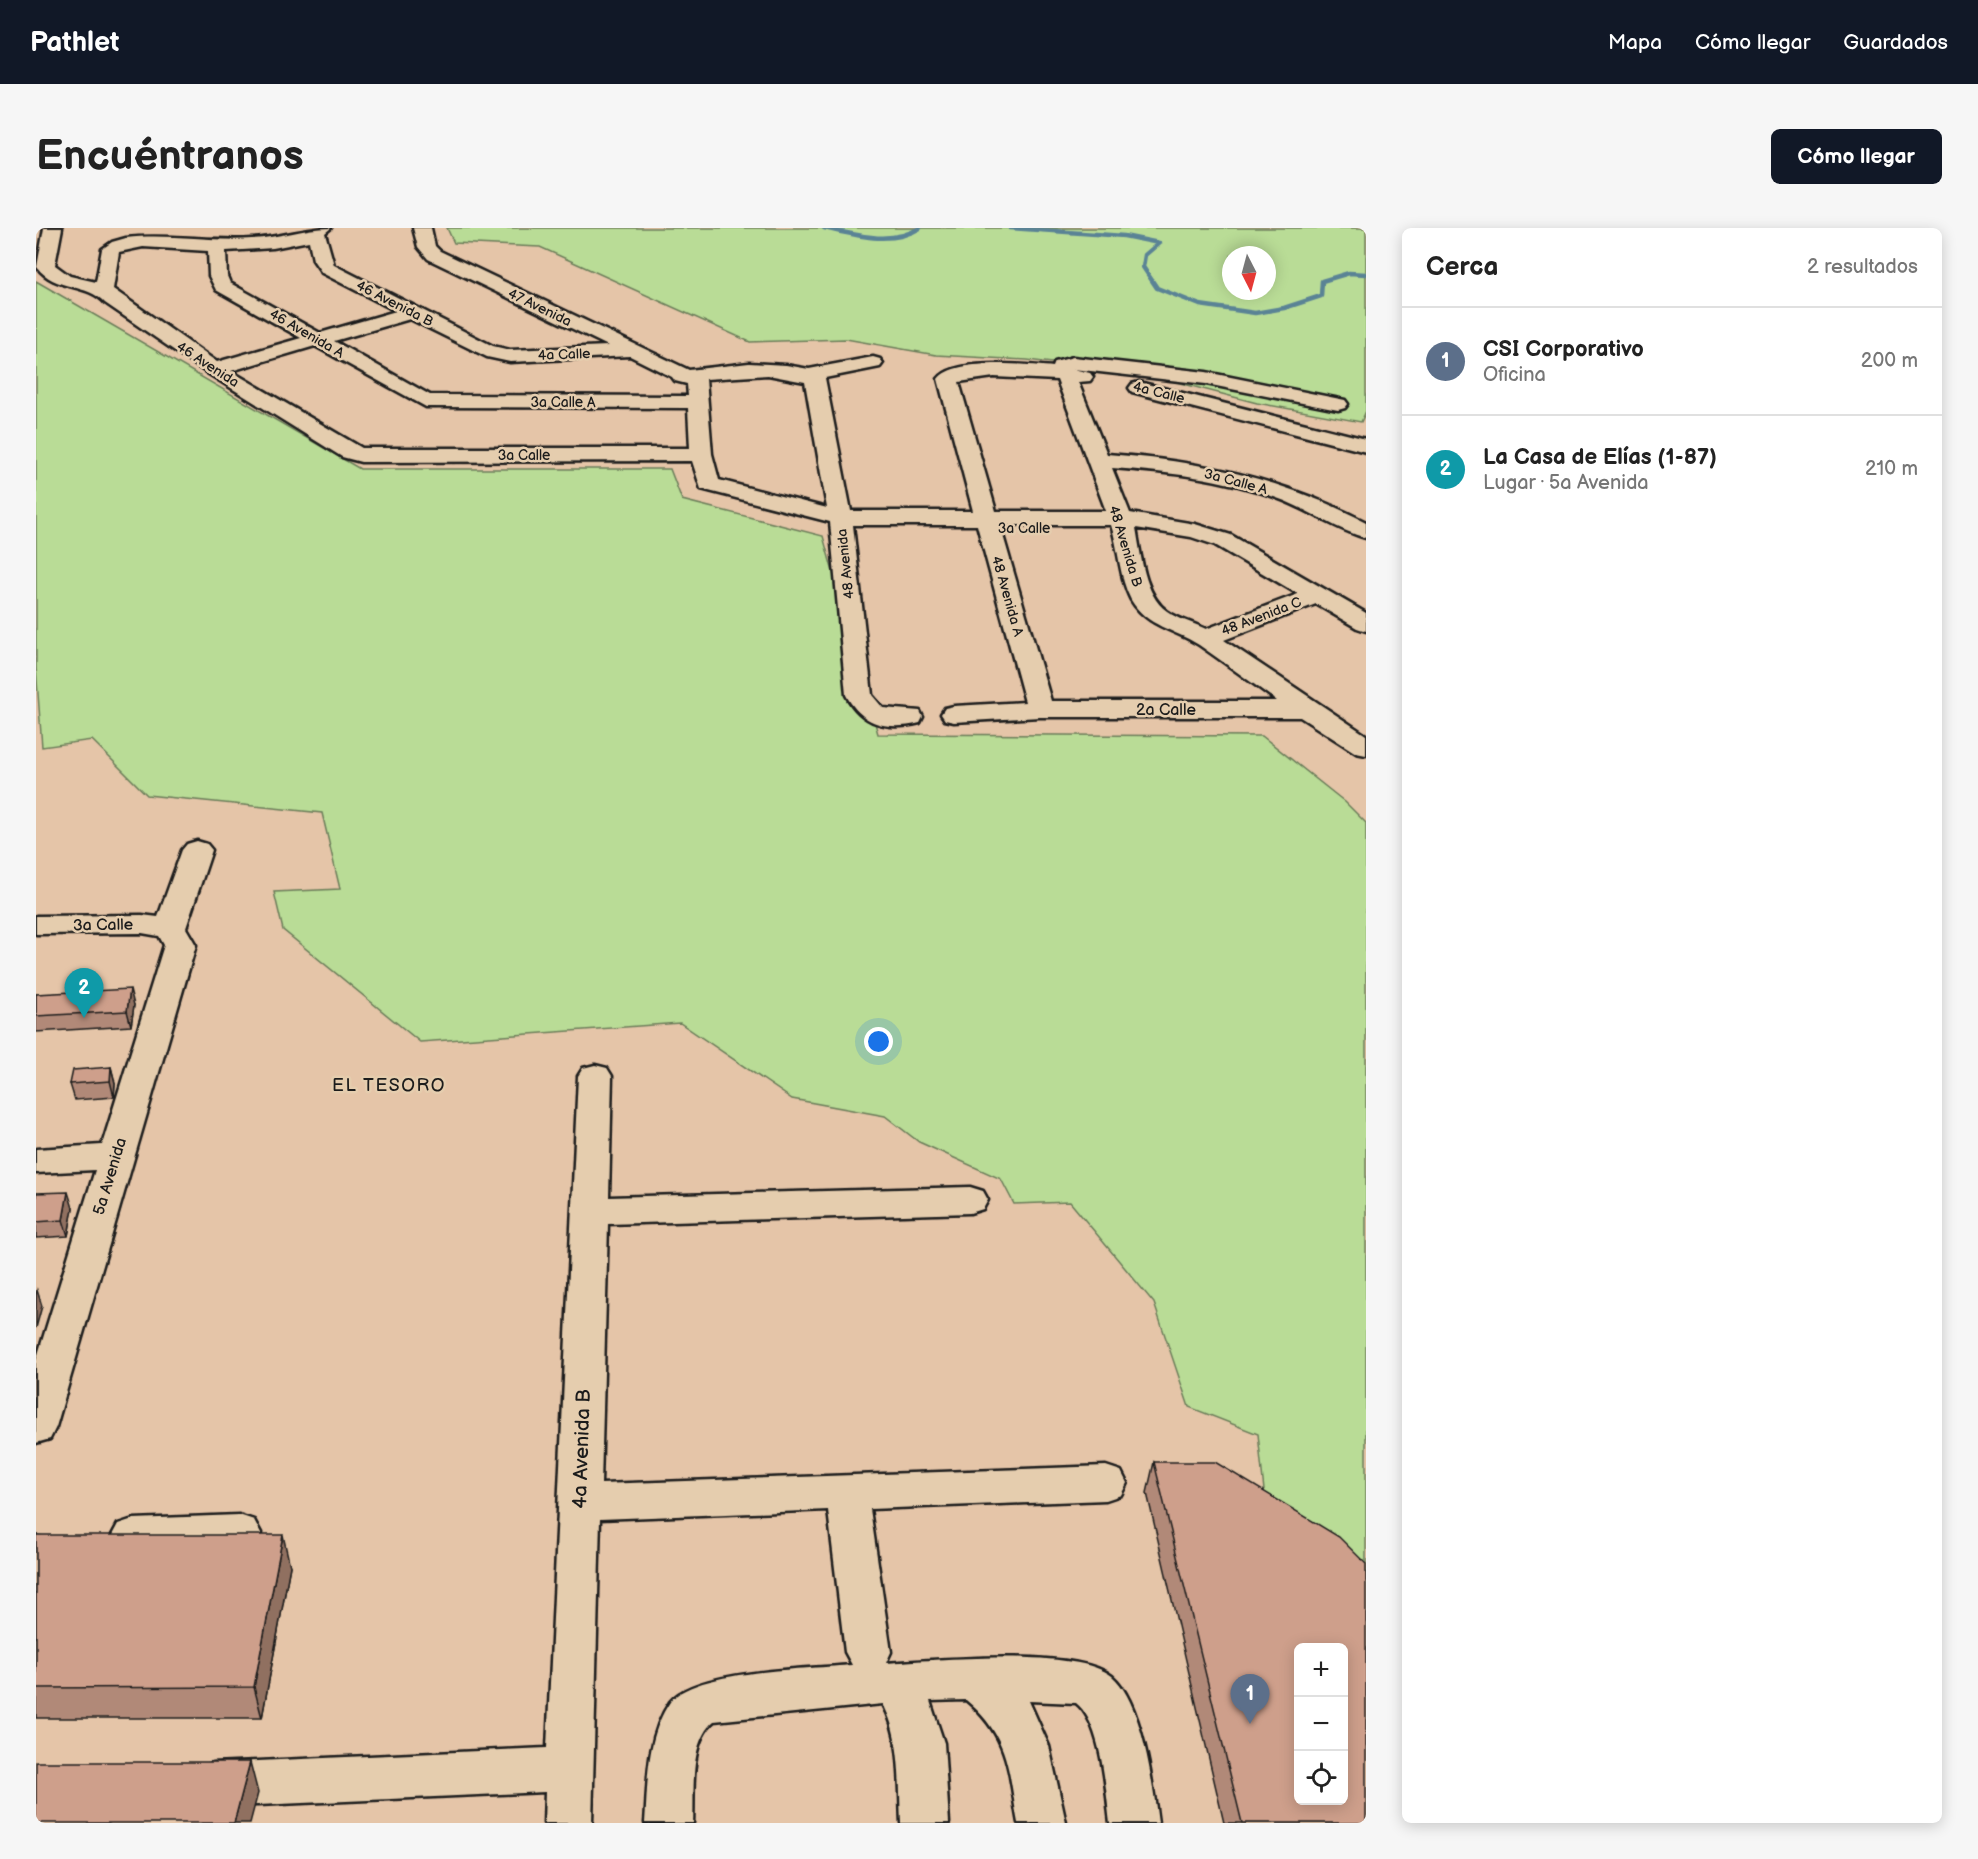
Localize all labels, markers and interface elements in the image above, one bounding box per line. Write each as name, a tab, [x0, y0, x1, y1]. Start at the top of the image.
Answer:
text: Pathlet	[30, 26, 119, 59]
text: Mapa	[1608, 30, 1662, 55]
text: Cómo llegar	[1695, 30, 1810, 55]
text: Guardados	[1843, 30, 1948, 55]
button: Cómo llegar	[1771, 129, 1942, 184]
text: Encuéntranos	[36, 131, 304, 182]
north arrow	[1222, 246, 1276, 300]
text: Cerca	[1426, 252, 1498, 283]
text: 2 resultados	[1807, 255, 1918, 279]
street label: 46 Avenida B	[353, 277, 437, 330]
street label: 47 Avenida	[505, 285, 574, 330]
street label: 46 Avenida A	[266, 305, 347, 362]
text: CSI Corporativo	[1483, 336, 1644, 363]
street label: 46 Avenida	[173, 338, 242, 391]
street label: 4a Calle	[537, 345, 591, 364]
text: 1	[1441, 349, 1450, 373]
text: 200 m	[1861, 349, 1918, 373]
text: Oficina	[1483, 363, 1546, 387]
street label: 4a Calle	[1131, 378, 1186, 407]
street label: 3a Calle A	[531, 394, 596, 411]
text: La Casa de Elías (1-87)	[1483, 444, 1717, 471]
street label: 3a Calle	[498, 447, 550, 464]
text: 2	[1440, 457, 1451, 481]
text: 210 m	[1865, 457, 1918, 481]
street label: 3a Calle A	[1202, 465, 1270, 498]
text: Lugar · 5a Avenida	[1483, 471, 1649, 495]
street label: 48 Avenida B	[1105, 503, 1146, 589]
street label: 3a Calle	[998, 520, 1050, 537]
street label: 48 Avenida	[833, 528, 858, 600]
street label: 48 Avenida A	[988, 554, 1027, 639]
street label: 48 Avenida C	[1219, 593, 1304, 640]
street label: 2a Calle	[1136, 701, 1196, 720]
street label: 3a Calle	[73, 915, 134, 936]
pin: 2	[64, 968, 104, 1018]
your location	[864, 1027, 893, 1056]
district label: EL TESORO	[332, 1075, 446, 1096]
street label: 5a Avenida	[90, 1135, 131, 1217]
street label: 4a Avenida B	[568, 1389, 596, 1509]
map controls	[1294, 1643, 1348, 1805]
button: +	[1294, 1643, 1348, 1697]
pin: 1	[1230, 1674, 1270, 1724]
button: −	[1294, 1697, 1348, 1751]
button: locate	[1294, 1751, 1348, 1805]

